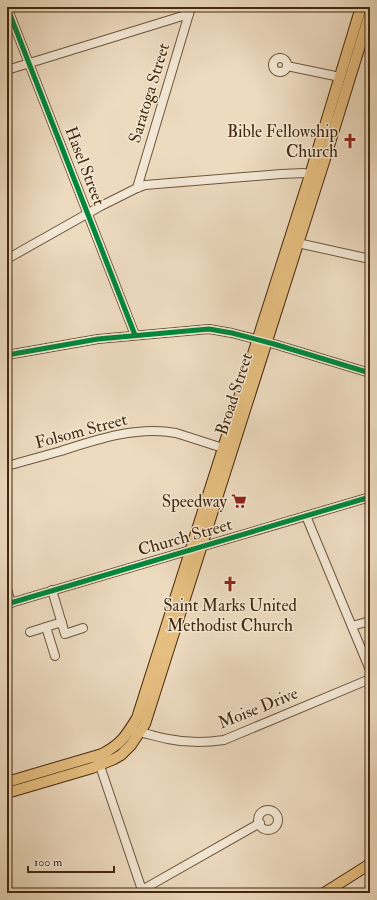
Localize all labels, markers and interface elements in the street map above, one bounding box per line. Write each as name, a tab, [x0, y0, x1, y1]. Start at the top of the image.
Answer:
street label: Saratoga Street	[124, 40, 174, 145]
place label: Bible Fellowship Church	[227, 121, 338, 162]
street label: Hasel Street	[60, 124, 110, 209]
church icon: Bible Fellowship Church	[341, 132, 359, 150]
street label: Broad Street	[211, 350, 257, 438]
street label: Folsom Street	[33, 409, 130, 453]
place label: Speedway	[162, 491, 228, 513]
supermarket icon: Speedway	[230, 492, 248, 510]
street label: Church Street	[136, 513, 235, 560]
church icon: Saint Marks United Methodist Church	[221, 575, 239, 593]
place label: Saint Marks United Methodist Church	[163, 595, 297, 636]
street label: Moise Drive	[215, 682, 301, 734]
scale bar	[28, 848, 114, 874]
text: 100 m	[34, 855, 63, 870]

